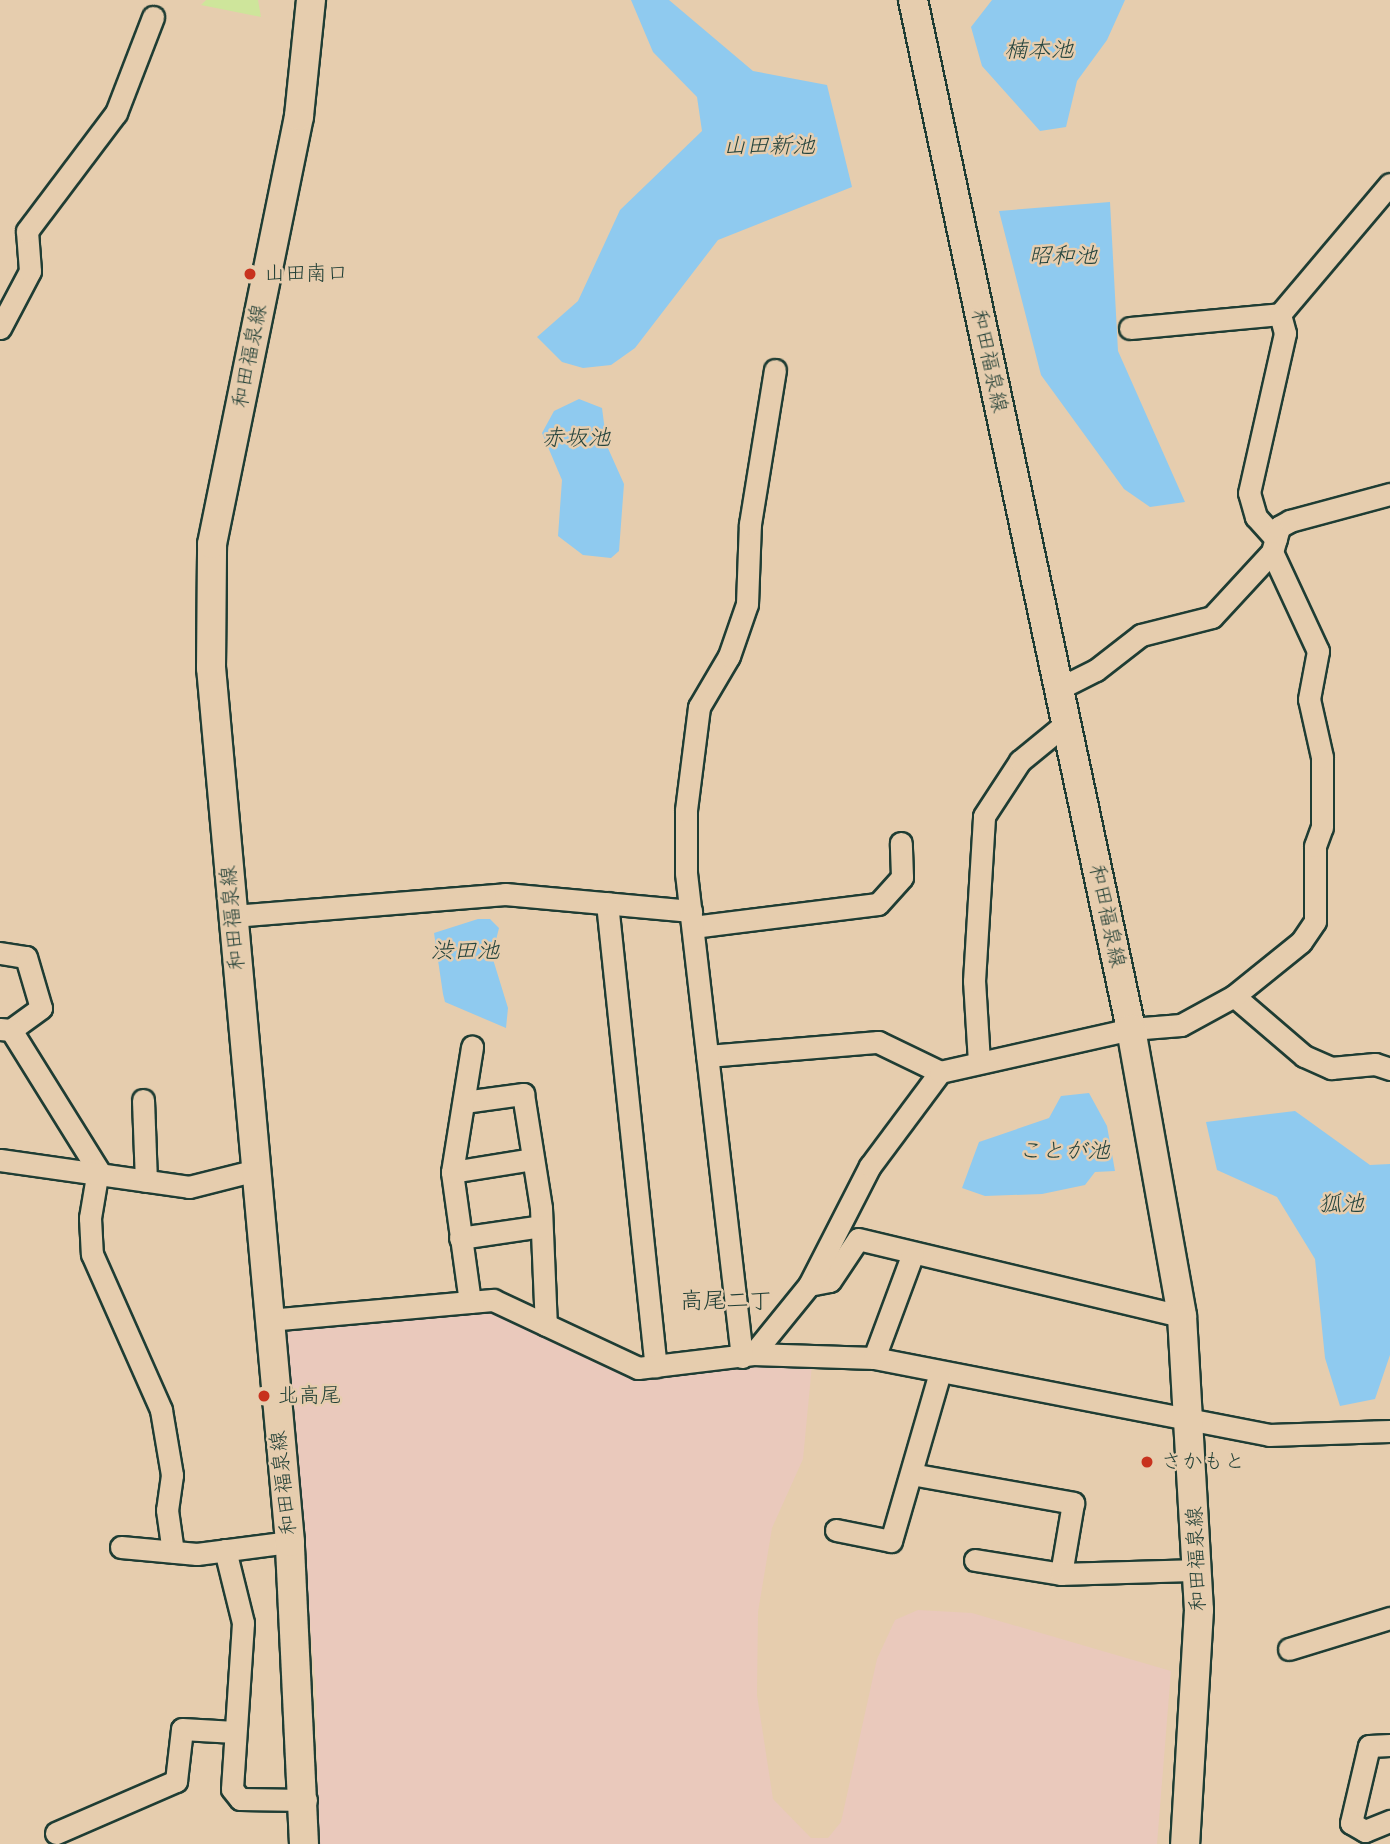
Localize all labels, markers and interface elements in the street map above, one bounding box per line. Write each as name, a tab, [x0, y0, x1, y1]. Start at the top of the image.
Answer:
water label: 楠本池	[1005, 36, 1073, 64]
water label: 山田新池	[723, 132, 815, 160]
water label: 昭和池	[1029, 242, 1097, 270]
place label: 山田南口	[264, 261, 348, 287]
marker: 山田南口	[242, 266, 258, 282]
street label: 和田福泉線	[228, 302, 272, 410]
street label: 和田福泉線	[966, 307, 1012, 415]
water label: 赤坂池	[542, 424, 610, 452]
street label: 和田福泉線	[1084, 862, 1130, 970]
street label: 和田福泉線	[216, 865, 250, 971]
water label: 渋田池	[431, 937, 499, 965]
water label: ことが池	[1018, 1137, 1110, 1165]
water label: 狐池	[1318, 1190, 1364, 1218]
district label: 高尾二丁	[680, 1287, 772, 1315]
place label: 北高尾	[278, 1383, 341, 1409]
marker: 北高尾	[256, 1388, 272, 1404]
street label: 和田福泉線	[266, 1429, 302, 1537]
place label: さかもと	[1161, 1449, 1245, 1475]
marker: さかもと	[1139, 1454, 1155, 1470]
street label: 和田福泉線	[1183, 1506, 1211, 1612]

